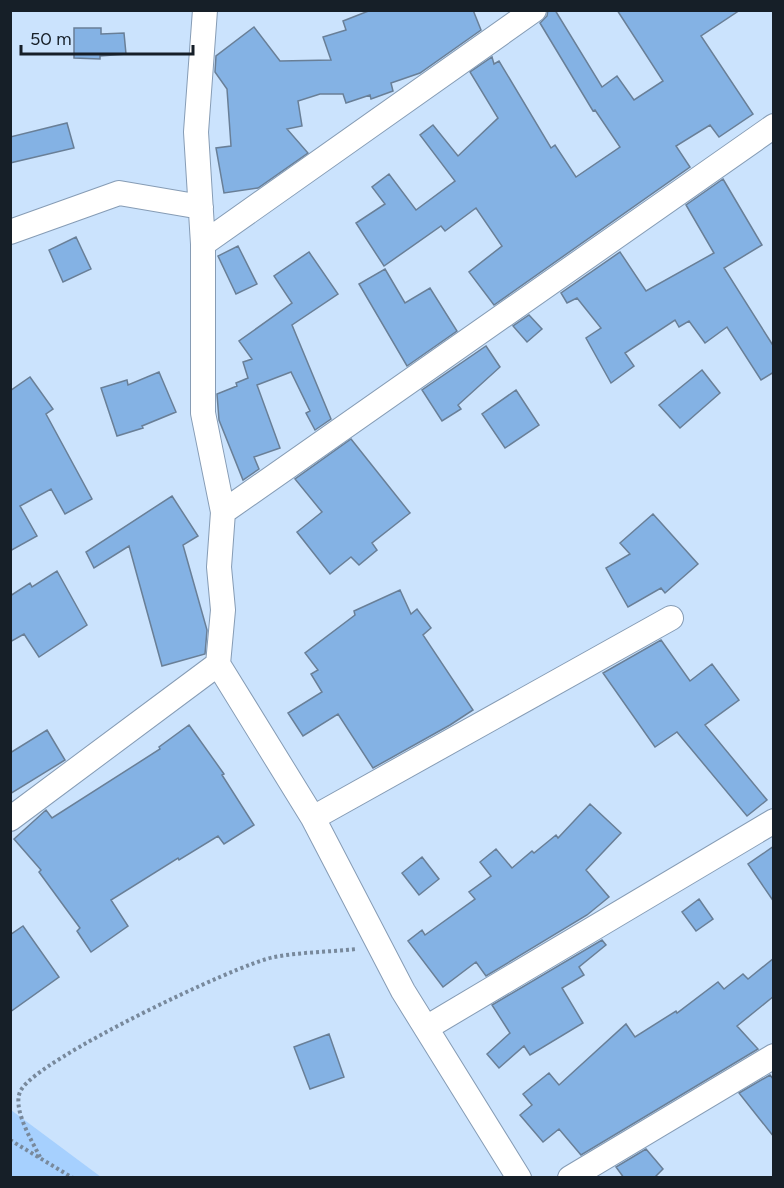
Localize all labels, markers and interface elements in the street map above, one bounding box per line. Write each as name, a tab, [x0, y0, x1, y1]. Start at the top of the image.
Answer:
scale bar	[21, 18, 194, 56]
text: 50 m	[30, 28, 72, 50]

